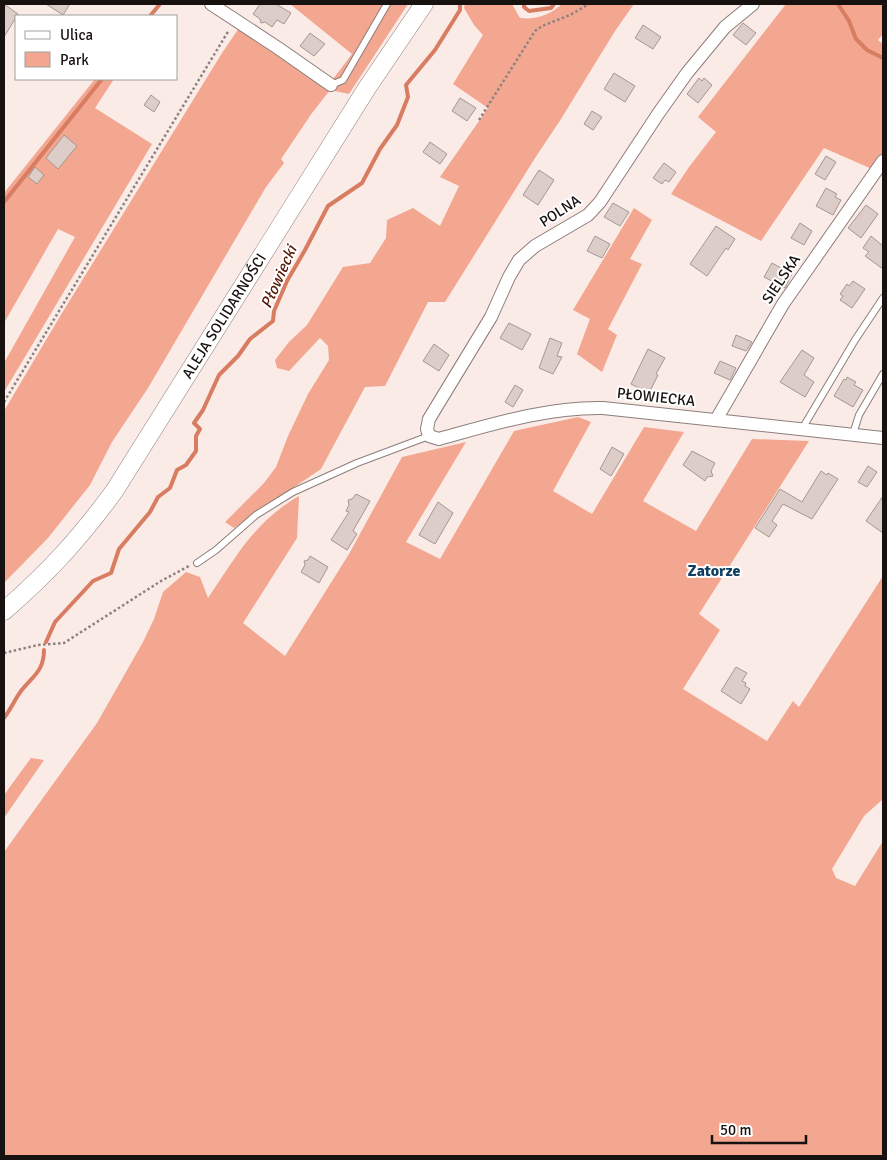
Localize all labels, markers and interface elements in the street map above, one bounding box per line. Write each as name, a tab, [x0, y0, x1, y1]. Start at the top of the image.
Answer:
legend	[15, 15, 178, 80]
text: Ulica	[60, 26, 93, 44]
text: Park	[60, 51, 89, 69]
street label: POLNA	[536, 191, 584, 231]
water label: Płowiecki	[256, 241, 302, 311]
street label: ALEJA SOLIDARNOŚCI	[178, 250, 270, 382]
street label: SIELSKA	[758, 251, 804, 307]
street label: PŁOWIECKA	[616, 384, 696, 410]
district label: Zatorze	[688, 561, 740, 581]
scale bar	[712, 1112, 806, 1144]
text: 50 m	[720, 1121, 751, 1139]

